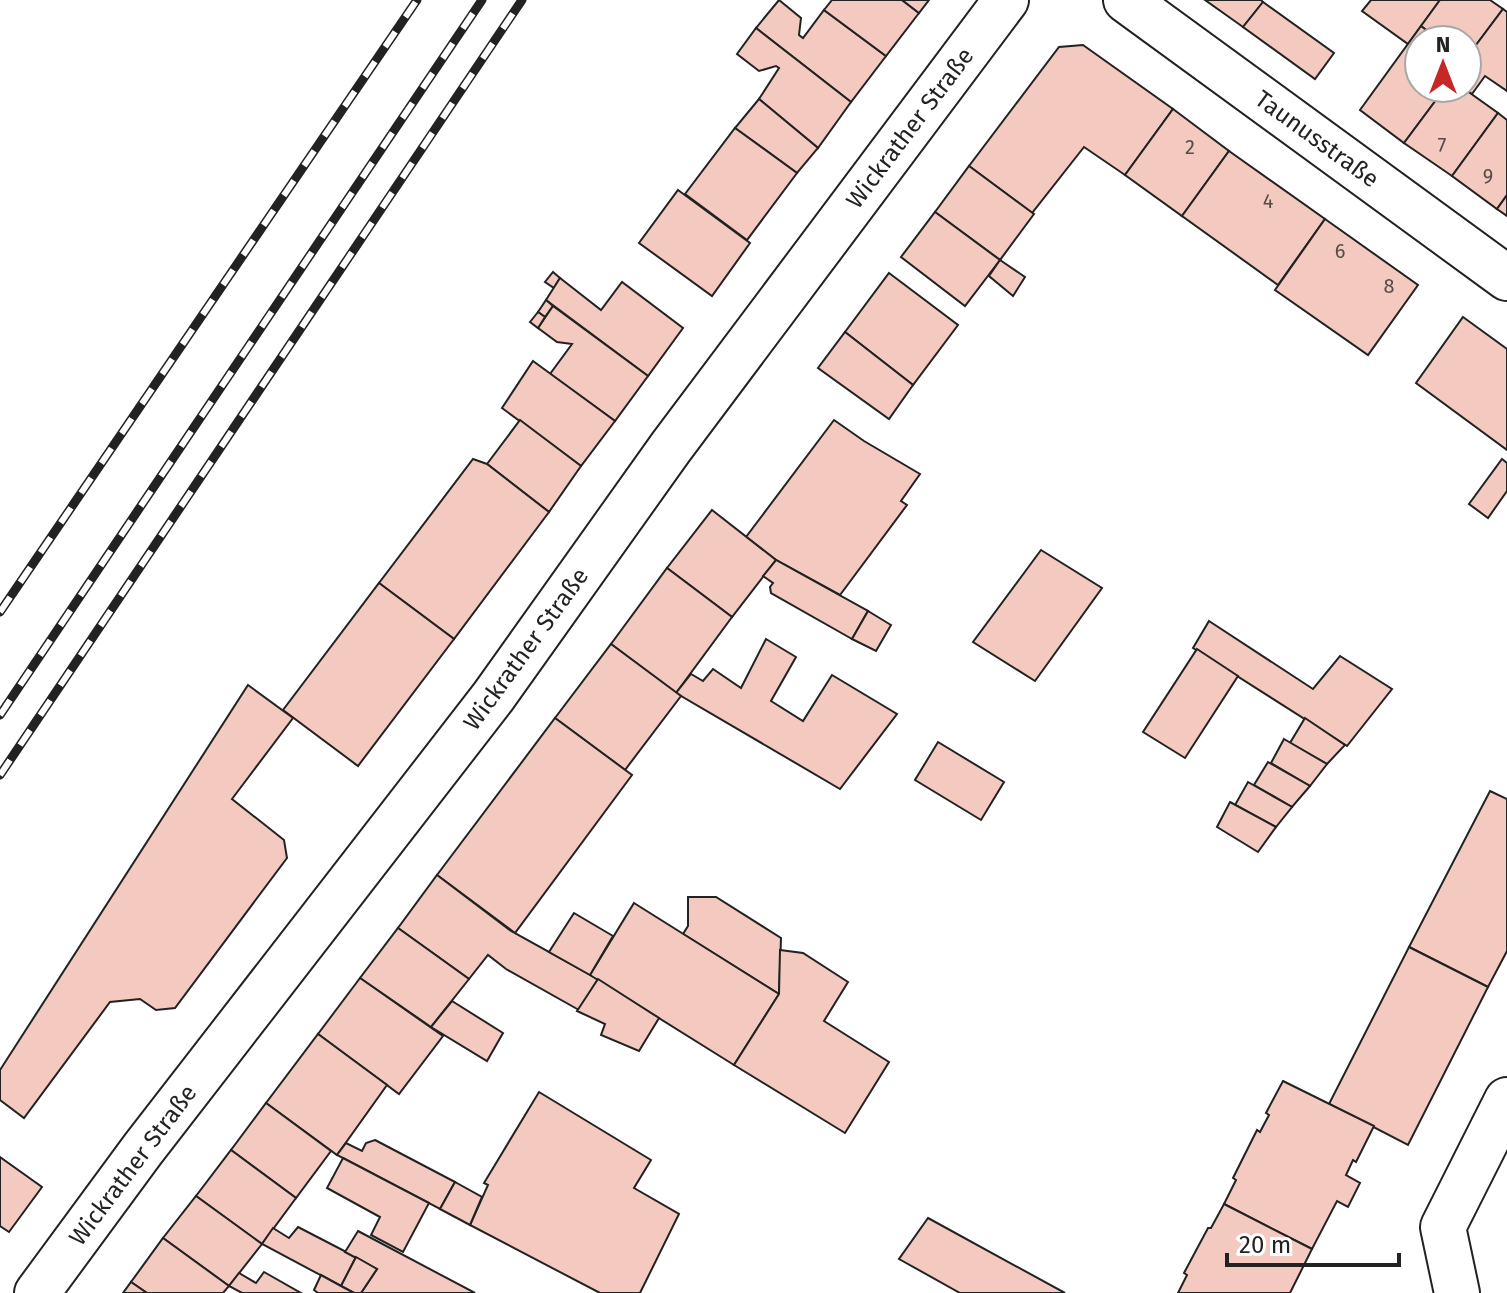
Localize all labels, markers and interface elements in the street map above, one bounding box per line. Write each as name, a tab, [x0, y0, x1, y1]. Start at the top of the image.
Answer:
north arrow	[1403, 24, 1483, 104]
text: N	[1436, 31, 1450, 58]
street label: Wickrather Straße	[840, 42, 980, 214]
street label: Taunusstraße	[1250, 85, 1384, 193]
house number: 7	[1438, 133, 1447, 157]
house number: 2	[1185, 135, 1195, 159]
house number: 9	[1483, 164, 1493, 188]
house number: 4	[1263, 189, 1274, 213]
house number: 6	[1335, 239, 1345, 263]
house number: 8	[1383, 274, 1395, 298]
street label: Wickrather Straße	[458, 562, 594, 736]
street label: Wickrather Straße	[63, 1079, 203, 1251]
scale bar	[1227, 1217, 1399, 1267]
text: 20 m	[1239, 1231, 1291, 1259]

